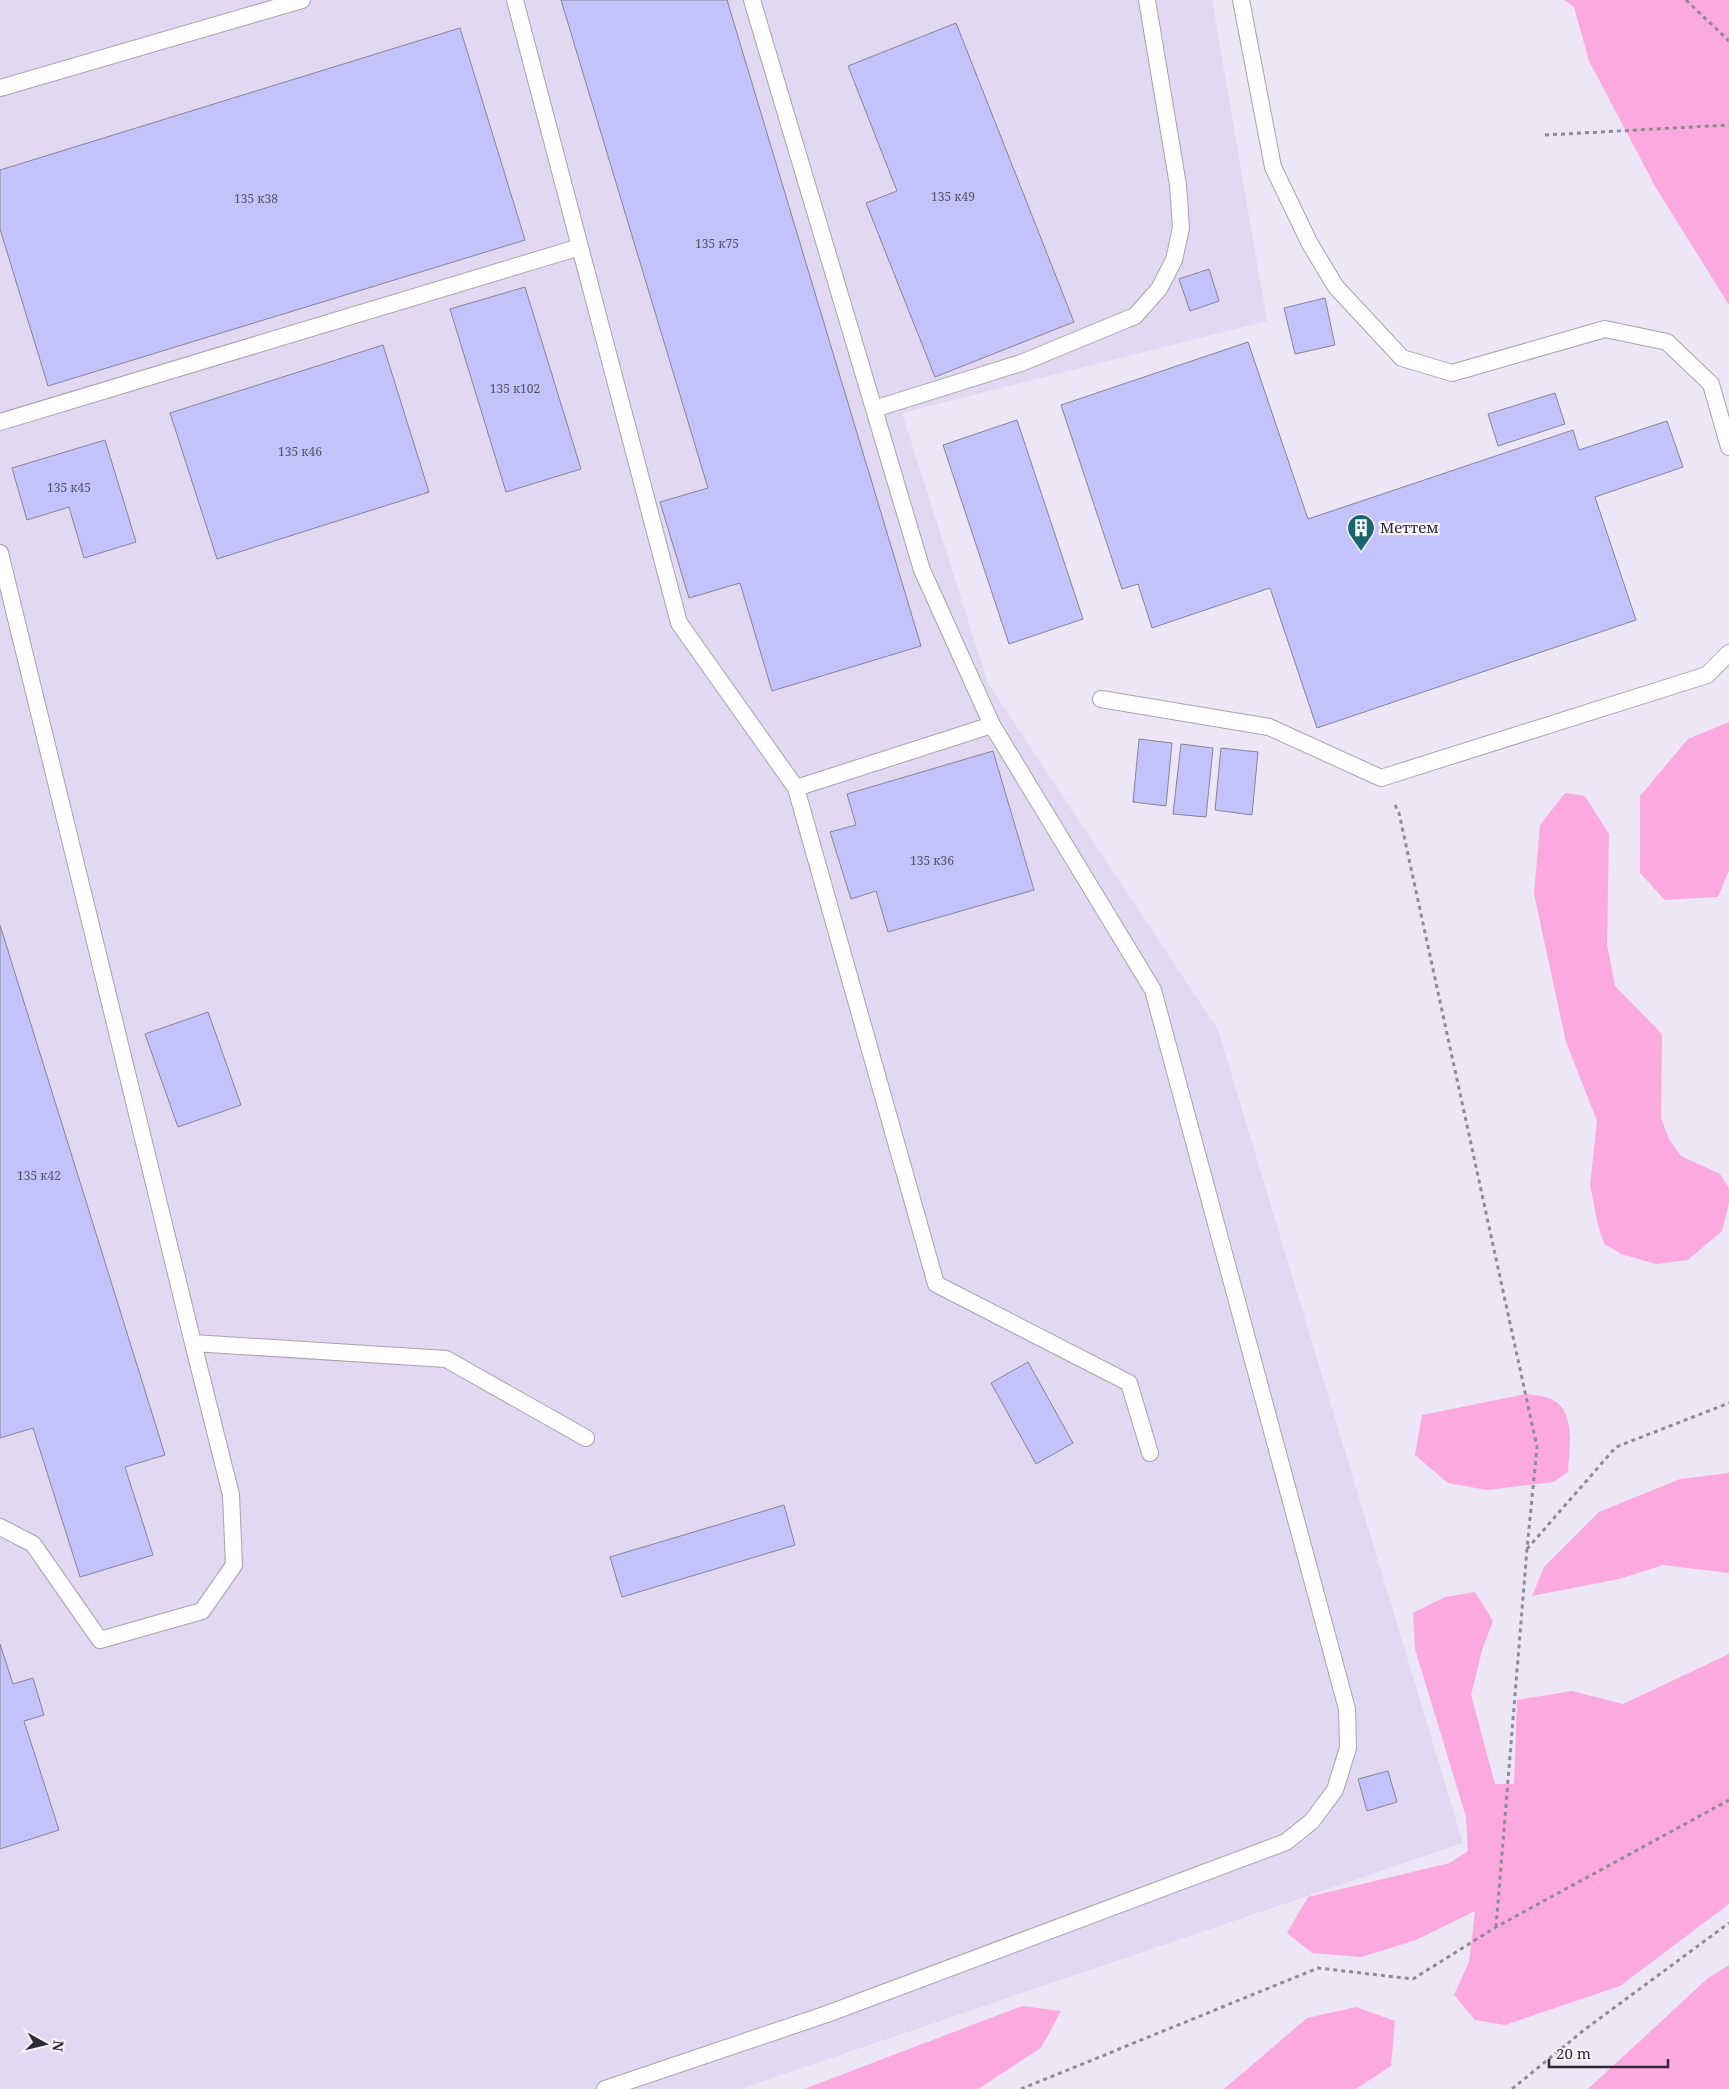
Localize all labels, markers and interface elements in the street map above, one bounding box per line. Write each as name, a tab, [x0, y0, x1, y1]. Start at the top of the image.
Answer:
house number: 135 к49	[931, 188, 975, 205]
house number: 135 к38	[234, 190, 278, 207]
house number: 135 к75	[695, 235, 739, 252]
house number: 135 к102	[490, 380, 540, 397]
house number: 135 к46	[278, 443, 322, 460]
house number: 135 к45	[47, 479, 91, 496]
building icon: Меттем	[1346, 513, 1376, 552]
place label: Меттем	[1380, 517, 1439, 537]
house number: 135 к36	[910, 852, 954, 869]
house number: 135 к42	[17, 1167, 61, 1184]
north arrow	[20, 2019, 70, 2069]
scale bar	[1549, 2036, 1668, 2068]
text: N	[48, 2039, 69, 2053]
text: 20 m	[1556, 2043, 1591, 2063]

